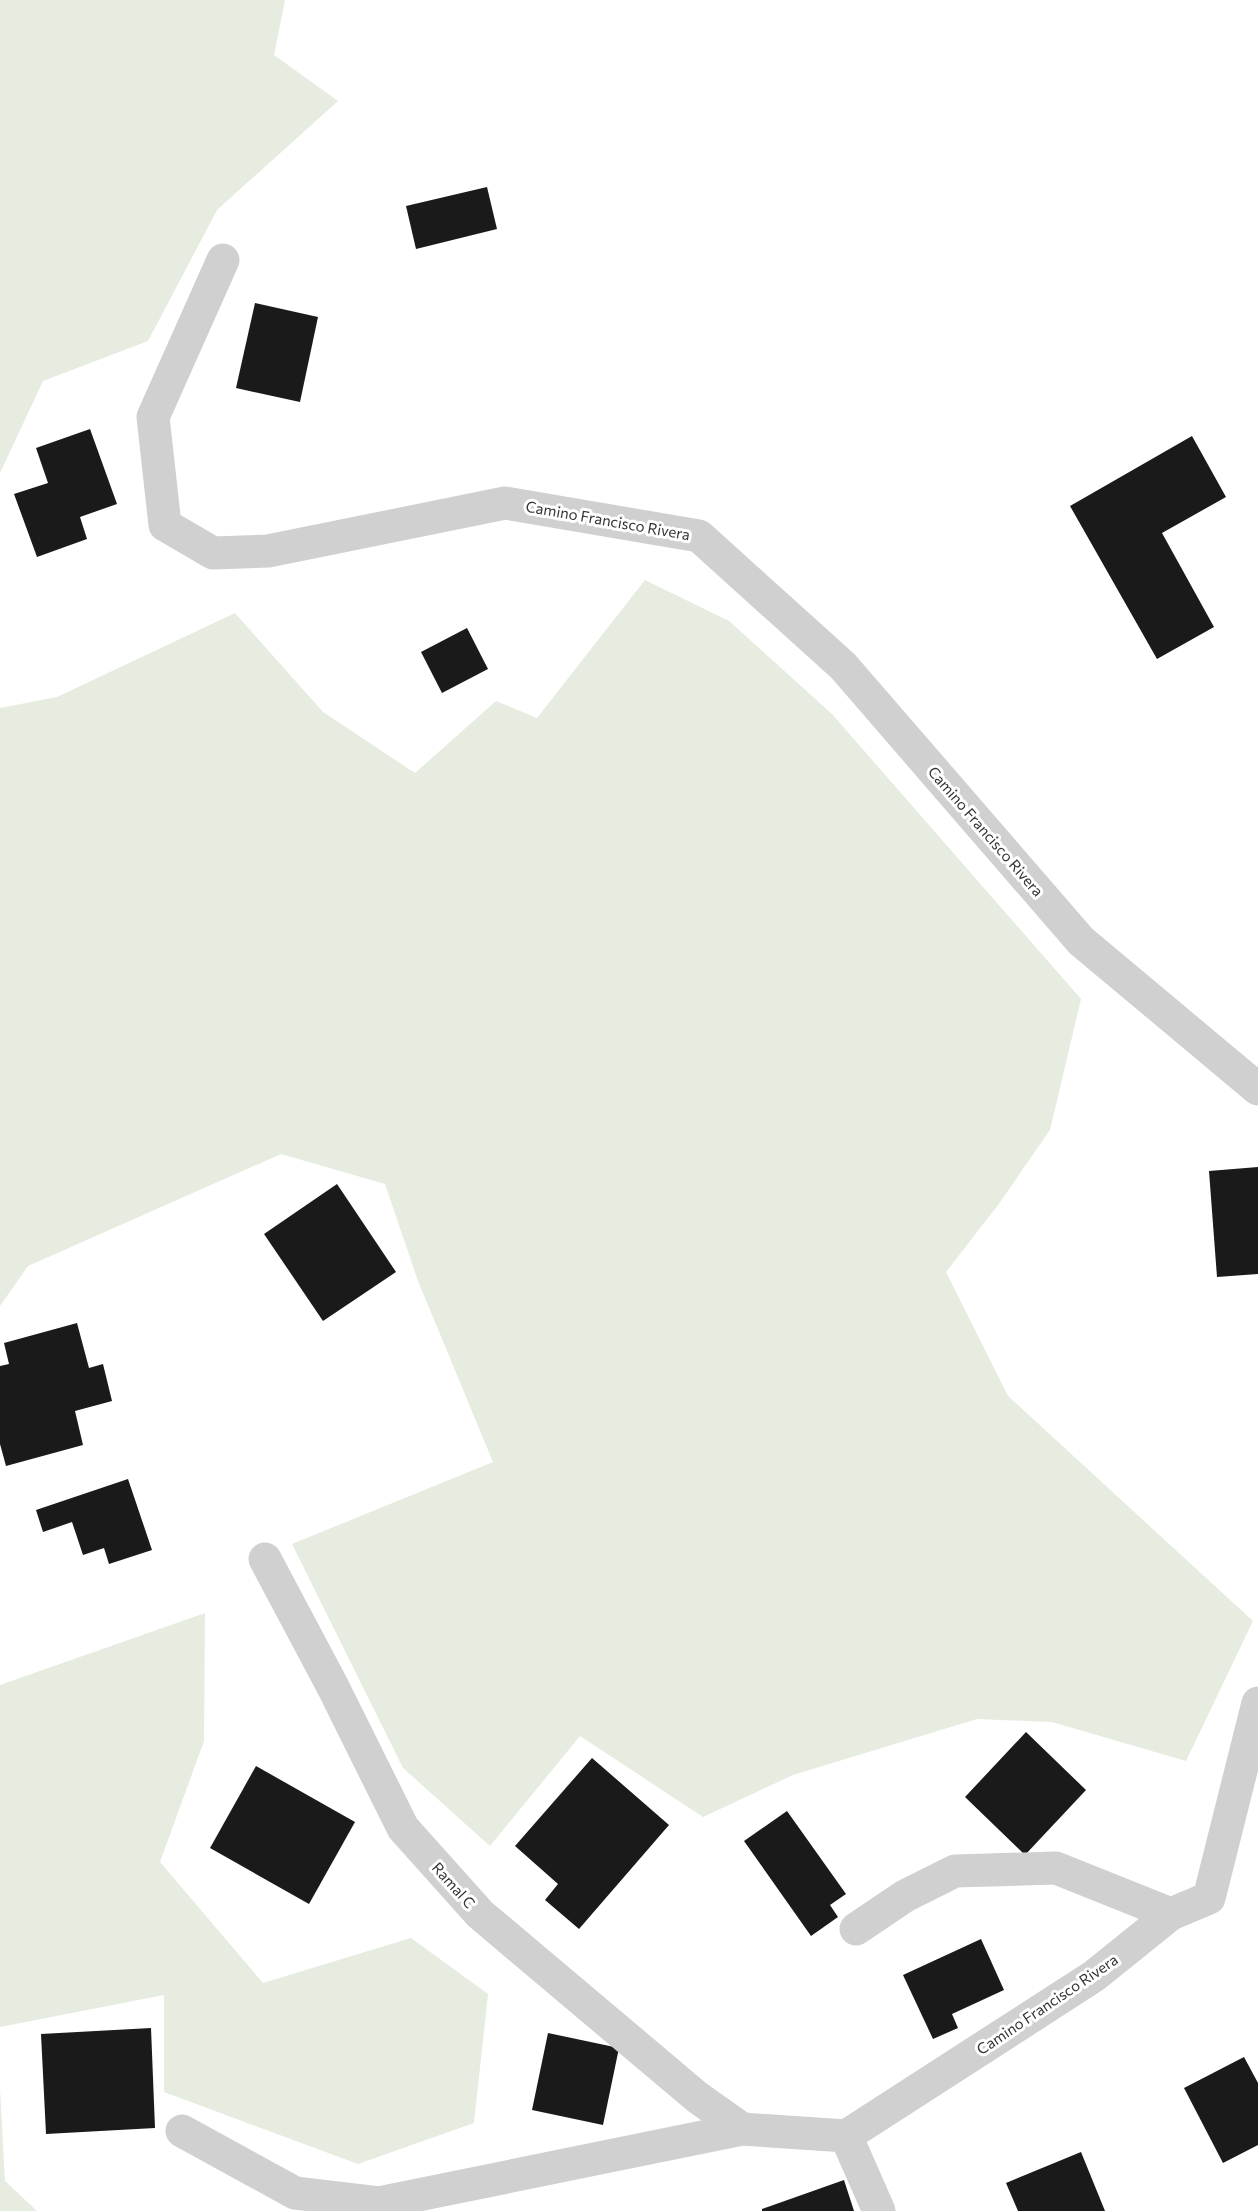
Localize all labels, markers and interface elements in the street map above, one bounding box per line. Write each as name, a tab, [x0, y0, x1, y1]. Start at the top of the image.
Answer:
street label: Camino Francisco Rivera	[524, 497, 692, 543]
street label: Camino Francisco Rivera	[925, 762, 1047, 900]
street label: Ramal C	[429, 1858, 479, 1912]
street label: Camino Francisco Rivera	[973, 1950, 1121, 2058]

